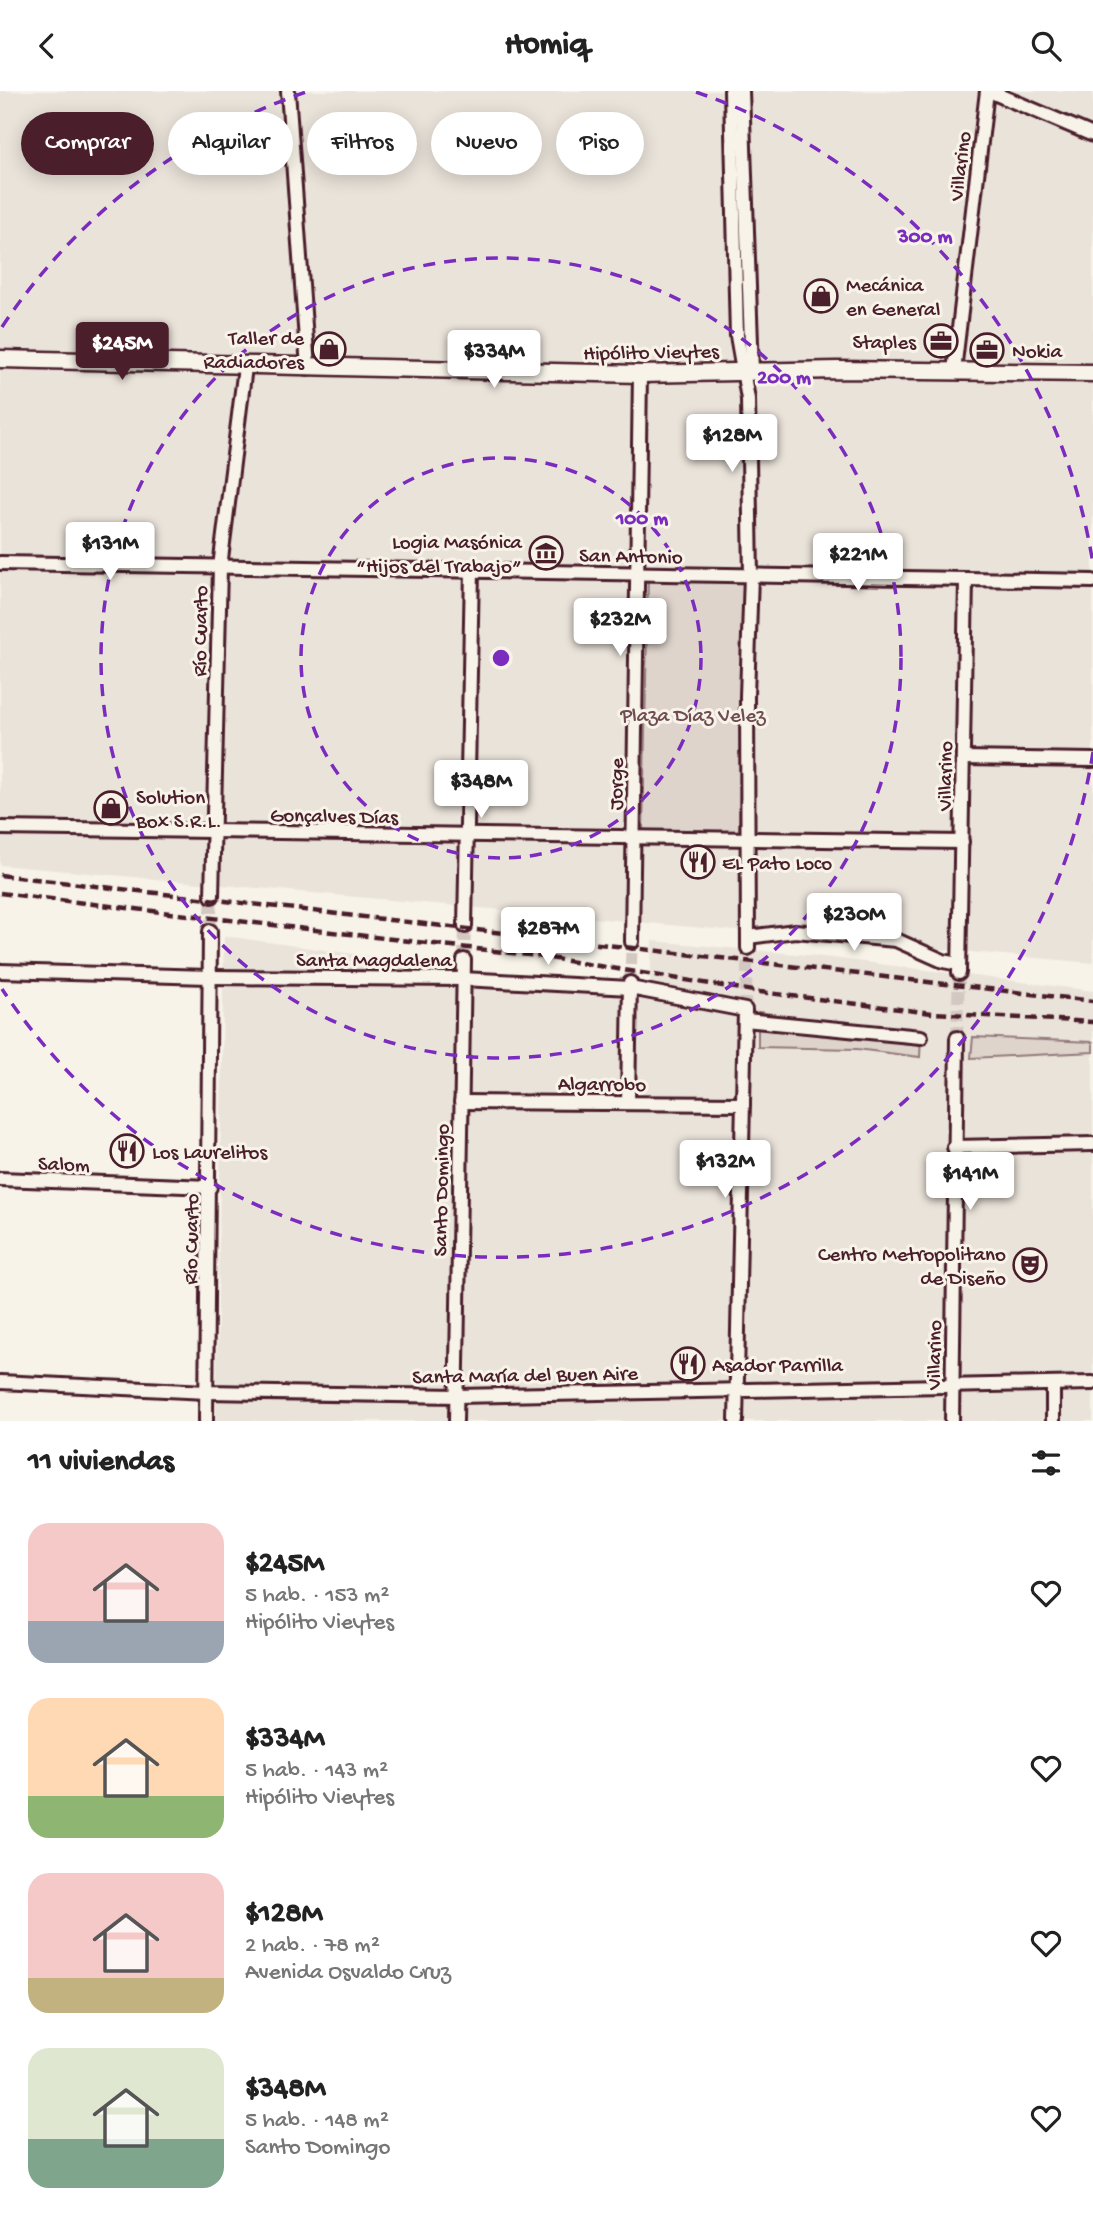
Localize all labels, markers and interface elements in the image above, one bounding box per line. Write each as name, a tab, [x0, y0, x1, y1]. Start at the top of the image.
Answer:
icon: back	[28, 27, 66, 65]
text: Homiq	[505, 27, 588, 65]
icon: search	[1027, 27, 1065, 65]
chip: Comprar	[21, 112, 154, 175]
chip: Alquilar	[168, 112, 293, 175]
chip: Filtros	[307, 112, 417, 175]
chip: Nuevo	[431, 112, 542, 175]
chip: Piso	[556, 112, 644, 175]
street label: Villarino	[946, 130, 979, 204]
text: 300 m	[897, 226, 952, 251]
place label: Mecánica en General	[846, 275, 940, 324]
shop icon: Mecánica en General	[802, 277, 840, 315]
office icon: Staples	[922, 322, 960, 360]
pin: $245M	[73, 323, 171, 382]
place label: Taller de Radiadores	[204, 328, 305, 377]
shop icon: Taller de Radiadores	[310, 330, 348, 368]
text: $245M	[92, 331, 152, 358]
pin: $334M	[445, 331, 543, 390]
office icon: Nokia	[968, 331, 1006, 369]
place label: Staples	[852, 332, 917, 357]
text: $334M	[463, 339, 525, 366]
street label: Hipólito Vieytes	[583, 341, 721, 368]
place label: Nokia	[1012, 341, 1064, 366]
text: 200 m	[757, 367, 811, 392]
pin: $128M	[683, 415, 781, 474]
text: $128M	[702, 423, 762, 450]
text: 100 m	[615, 508, 668, 533]
pin: $131M	[61, 523, 159, 582]
text: $131M	[82, 531, 138, 558]
place label: Logia Masónica “Hijos del Trabajo”	[356, 532, 523, 581]
pin: $221M	[809, 533, 907, 593]
museum icon: Logia Masónica “Hijos del Trabajo”	[527, 534, 565, 572]
text: $221M	[829, 542, 887, 569]
street label: San Antonio	[579, 545, 683, 572]
street label: Río Cuarto	[189, 585, 216, 677]
pin: $232M	[571, 599, 669, 658]
text: $232M	[590, 607, 650, 634]
centre of rings	[489, 646, 513, 670]
park label: Plaza Díaz Velez	[619, 705, 766, 730]
street label: Villarino	[934, 741, 961, 812]
street label: Jorge	[606, 757, 631, 810]
pin: $348M	[432, 761, 530, 820]
text: $348M	[450, 769, 512, 796]
place label: Solution Box S.R.L.	[135, 787, 222, 836]
shop icon: Solution Box S.R.L.	[92, 789, 130, 827]
street label: Gonçalves Días	[270, 805, 399, 832]
restaurant icon: EL Pato Loco	[679, 843, 717, 881]
place label: EL Pato Loco	[722, 853, 832, 878]
pin: $230M	[805, 893, 903, 953]
text: $230M	[823, 902, 885, 929]
pin: $287M	[499, 907, 597, 967]
text: $287M	[517, 916, 579, 943]
street label: Santa Magdalena	[296, 950, 453, 975]
street label: Algarrobo	[558, 1073, 646, 1100]
street label: Santo Domingo	[430, 1123, 457, 1257]
restaurant icon: Los Laurelitos	[108, 1132, 146, 1170]
pin: $132M	[676, 1141, 774, 1200]
place label: Los Laurelitos	[152, 1142, 268, 1167]
text: $132M	[696, 1149, 754, 1176]
street label: Salom	[38, 1153, 90, 1180]
pin: $141M	[921, 1153, 1019, 1212]
text: $141M	[942, 1161, 998, 1188]
street label: Río Cuarto	[180, 1193, 207, 1285]
place label: Centro Metropolitano de Diseño	[818, 1244, 1006, 1293]
theatre icon: Centro Metropolitano de Diseño	[1011, 1246, 1049, 1284]
street label: Villarino	[923, 1320, 950, 1391]
restaurant icon: Asador Parrilla	[669, 1345, 707, 1383]
place label: Asador Parrilla	[712, 1355, 844, 1380]
street label: Santa María del Buen Aire	[412, 1363, 639, 1392]
icon: filters	[1027, 1444, 1065, 1482]
text: 11 viviendas	[28, 1446, 174, 1481]
text: $245M	[245, 1548, 324, 1583]
icon: home	[84, 1551, 168, 1635]
icon: heart	[1027, 1574, 1065, 1612]
text: 5 hab. · 153 m²	[245, 1583, 389, 1610]
text: Hipólito Vieytes	[245, 1610, 394, 1637]
text: $334M	[245, 1723, 325, 1758]
icon: home	[84, 1726, 168, 1810]
icon: heart	[1027, 1749, 1065, 1787]
text: 5 hab. · 143 m²	[245, 1758, 388, 1785]
text: Hipólito Vieytes	[245, 1785, 394, 1812]
text: $128M	[245, 1898, 323, 1933]
icon: home	[84, 1901, 168, 1985]
icon: heart	[1027, 1924, 1065, 1962]
text: 2 hab. · 78 m²	[245, 1933, 380, 1960]
text: Avenida Osvaldo Cruz	[245, 1960, 451, 1987]
text: $348M	[245, 2073, 326, 2108]
icon: home	[84, 2076, 168, 2160]
icon: heart	[1027, 2099, 1065, 2137]
text: 5 hab. · 148 m²	[245, 2108, 389, 2135]
text: Santo Domingo	[245, 2135, 390, 2162]

